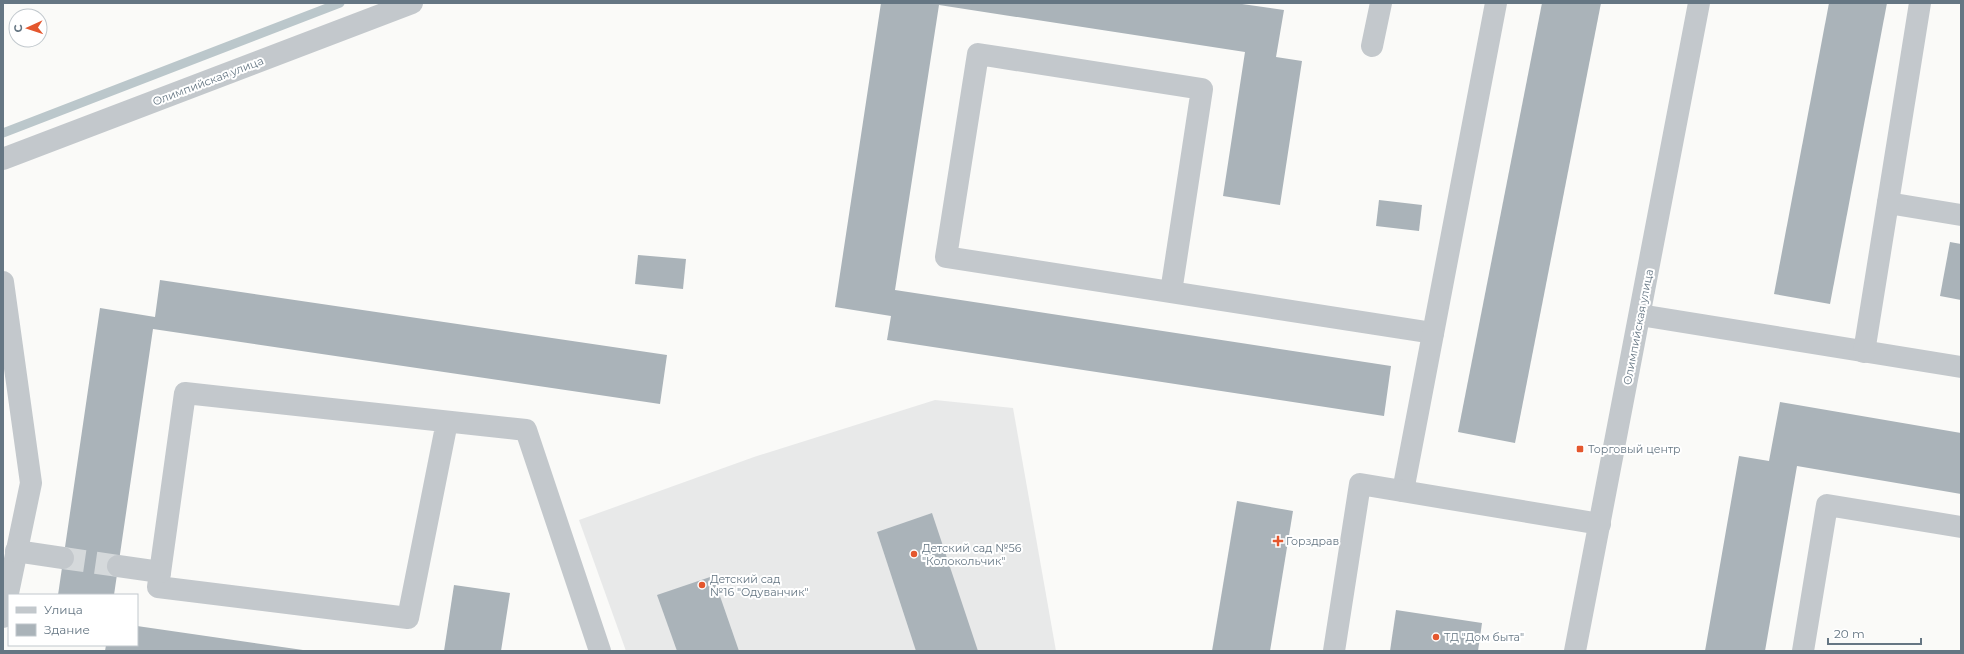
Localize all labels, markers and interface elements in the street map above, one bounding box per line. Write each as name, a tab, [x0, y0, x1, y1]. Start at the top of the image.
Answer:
north arrow	[8, 8, 48, 48]
text: С	[11, 24, 25, 33]
street label: Олимпийская улица	[151, 53, 265, 109]
street label: Олимпийская улица	[1620, 268, 1656, 386]
place label: Торговый центр	[1588, 442, 1681, 456]
marker: Торговый центр	[1575, 444, 1585, 454]
place label: Горздрав	[1286, 534, 1339, 548]
marker: Горздрав	[1273, 536, 1283, 546]
place label: Детский сад №56 "Колокольчик"	[922, 541, 1022, 568]
marker: Детский сад №56 "Колокольчик"	[909, 549, 919, 559]
place label: Детский сад №16 "Одуванчик"	[710, 572, 809, 599]
marker: Детский сад №16 "Одуванчик"	[697, 580, 707, 590]
legend	[8, 594, 138, 646]
text: Улица	[44, 602, 83, 617]
scale bar	[1828, 620, 1921, 646]
text: Здание	[44, 622, 90, 637]
text: 20 m	[1834, 626, 1865, 641]
place label: ТД "Дом быта"	[1444, 630, 1524, 644]
marker: ТД "Дом быта"	[1431, 632, 1441, 642]

